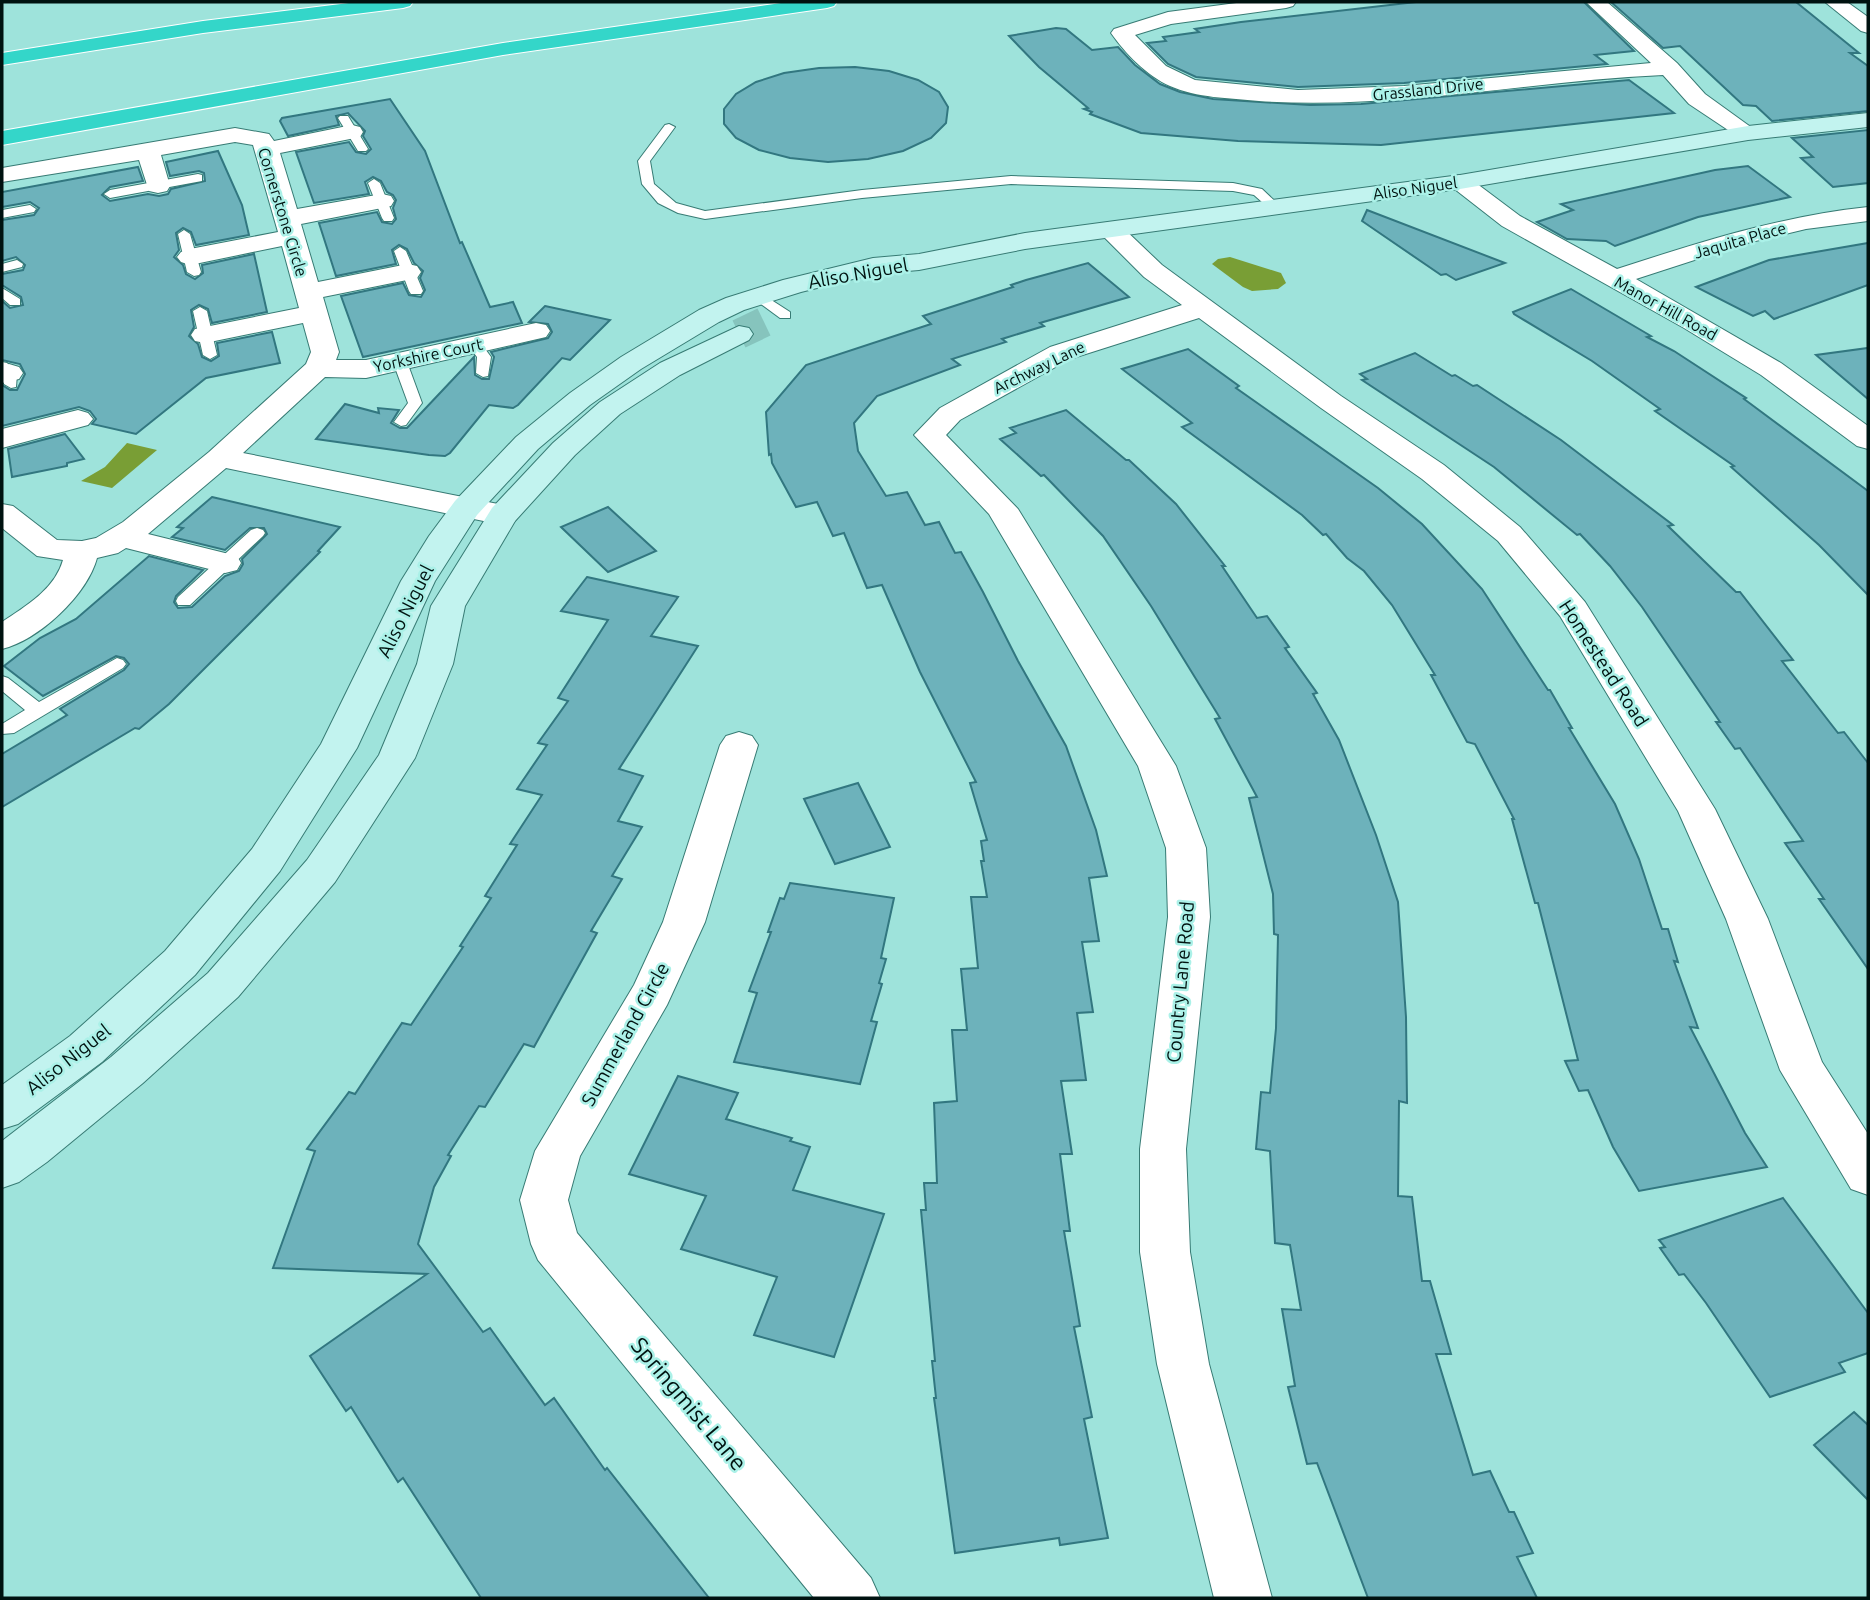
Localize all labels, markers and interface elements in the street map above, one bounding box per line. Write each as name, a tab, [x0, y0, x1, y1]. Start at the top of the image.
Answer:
street label: Grassland Drive	[1372, 74, 1484, 104]
street label: Cornerstone Circle	[255, 145, 311, 279]
street label: Aliso Niguel	[1372, 173, 1458, 203]
street label: Jaquita Place	[1692, 218, 1788, 262]
street label: Aliso Niguel	[806, 253, 910, 293]
street label: Manor Hill Road	[1612, 272, 1720, 344]
street label: Yorkshire Court	[372, 334, 485, 375]
street label: Archway Lane	[990, 337, 1088, 397]
street label: Aliso Niguel	[372, 561, 438, 661]
street label: Homestead Road	[1555, 596, 1653, 730]
street label: Country Lane Road	[1162, 900, 1198, 1064]
street label: Summerland Circle	[577, 959, 673, 1109]
street label: Aliso Niguel	[21, 1019, 115, 1099]
street label: Springmist Lane	[627, 1332, 752, 1475]

